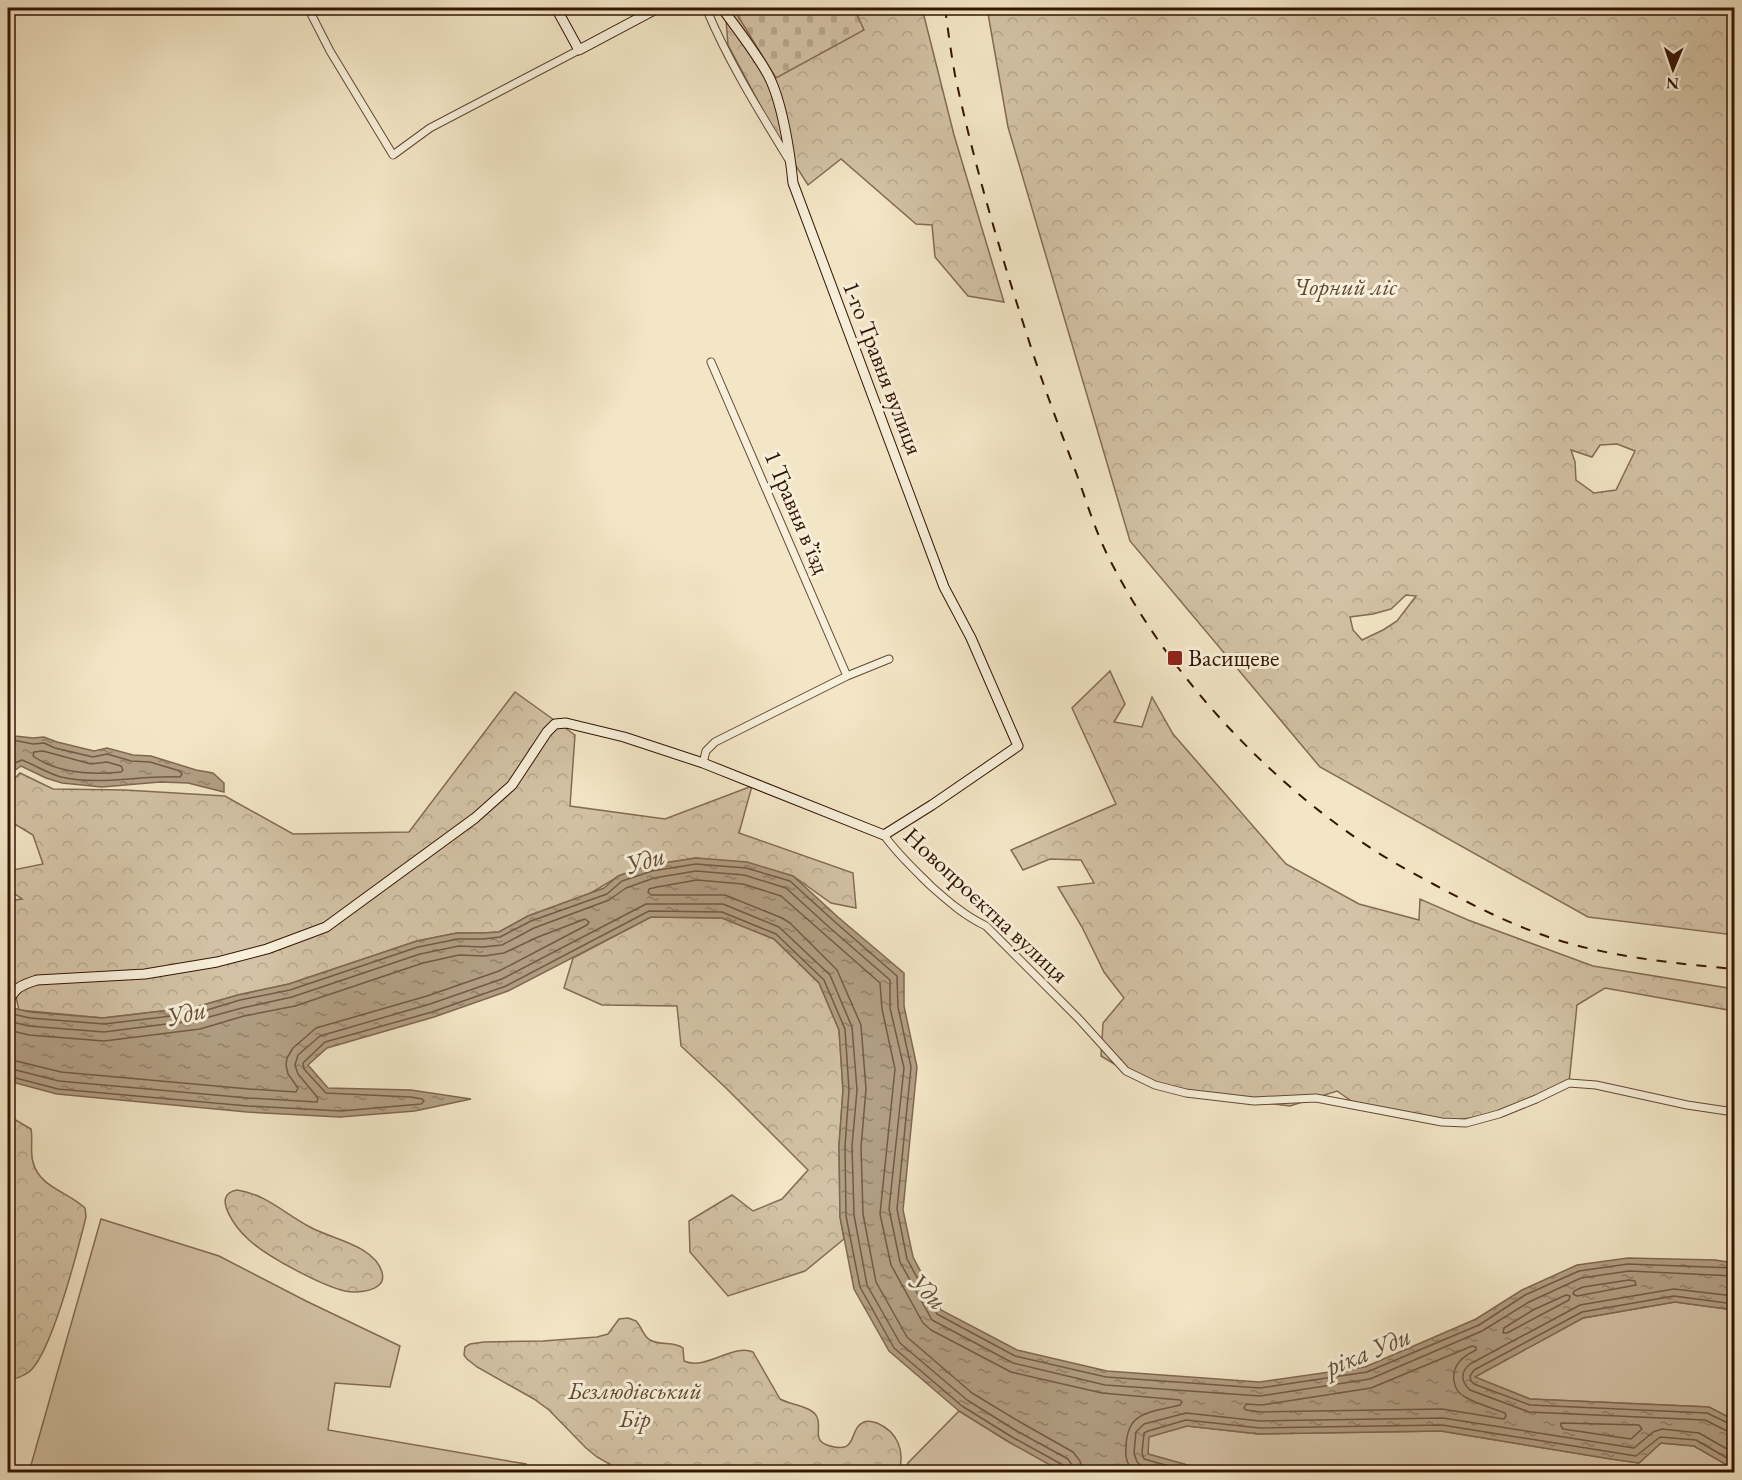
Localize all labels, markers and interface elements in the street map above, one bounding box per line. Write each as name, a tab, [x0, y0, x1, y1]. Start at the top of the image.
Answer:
north arrow	[1643, 39, 1703, 99]
text: N	[1666, 73, 1679, 94]
park label: Чорний ліс	[1293, 271, 1397, 302]
street label: 1-го Травня вулиця	[836, 277, 931, 459]
street label: 1 Травня в’їзд	[758, 445, 837, 578]
place label: Васищеве	[1188, 642, 1279, 673]
marker: Васищеве	[1166, 649, 1184, 667]
street label: Новопроєктна вулиця	[897, 820, 1076, 989]
water label: Уди	[621, 838, 669, 882]
water label: Уди	[163, 992, 209, 1034]
water label: Уди	[902, 1265, 954, 1317]
water label: ріка Уди	[1317, 1319, 1416, 1385]
park label: Безлюдівський Бір	[567, 1375, 702, 1434]

